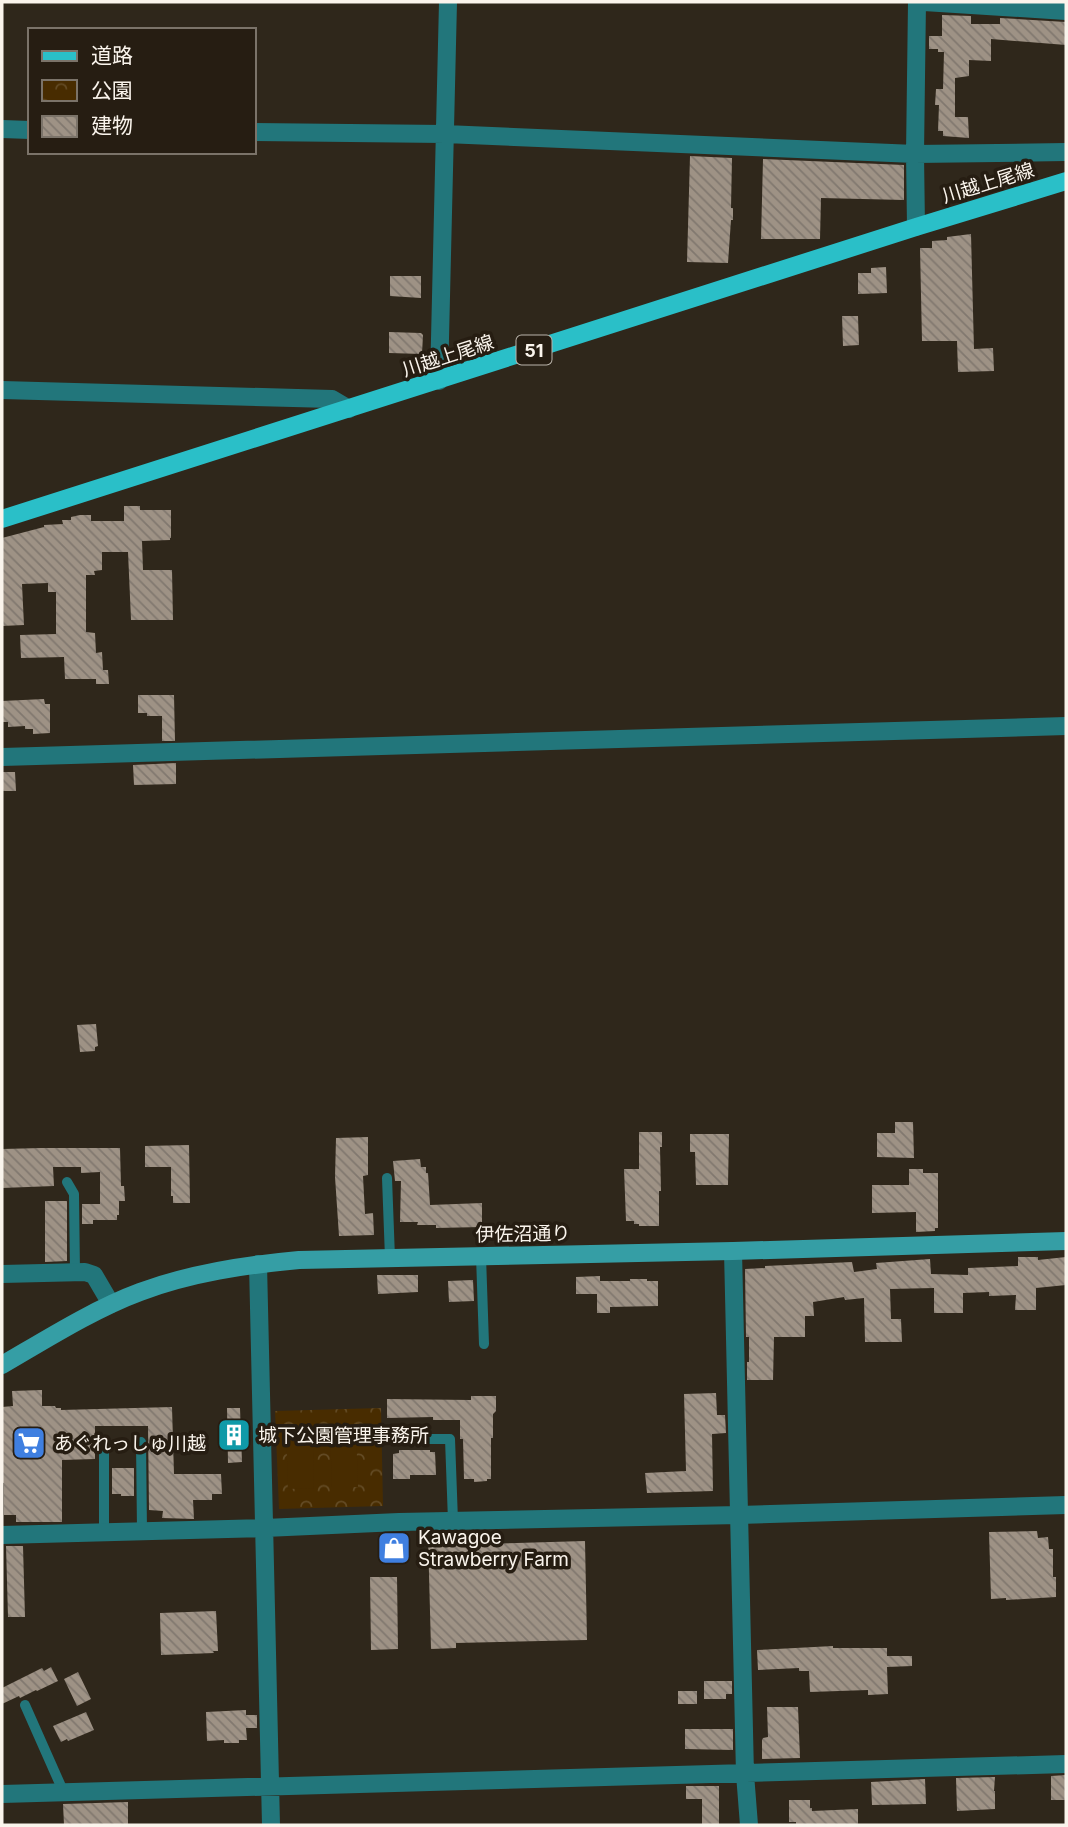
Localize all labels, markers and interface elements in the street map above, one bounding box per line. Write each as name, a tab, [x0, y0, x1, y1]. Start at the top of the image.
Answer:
legend	[28, 28, 256, 154]
text: 道路	[91, 43, 133, 68]
text: 公園	[91, 78, 133, 103]
text: 建物	[91, 113, 133, 138]
street label: 川越上尾線	[939, 158, 1037, 208]
street label: 川越上尾線	[399, 330, 497, 382]
road number: 51	[516, 336, 552, 364]
street label: 伊佐沼通り	[475, 1222, 571, 1246]
building icon: 城下公園管理事務所	[215, 1416, 253, 1454]
supermarket icon: あぐれっしゅ川越	[10, 1424, 48, 1462]
place label: 城下公園管理事務所	[258, 1424, 429, 1447]
place label: あぐれっしゅ川越	[54, 1432, 206, 1455]
place label: Kawagoe Strawberry Farm	[418, 1526, 569, 1571]
shop icon: Kawagoe Strawberry Farm	[375, 1529, 413, 1567]

